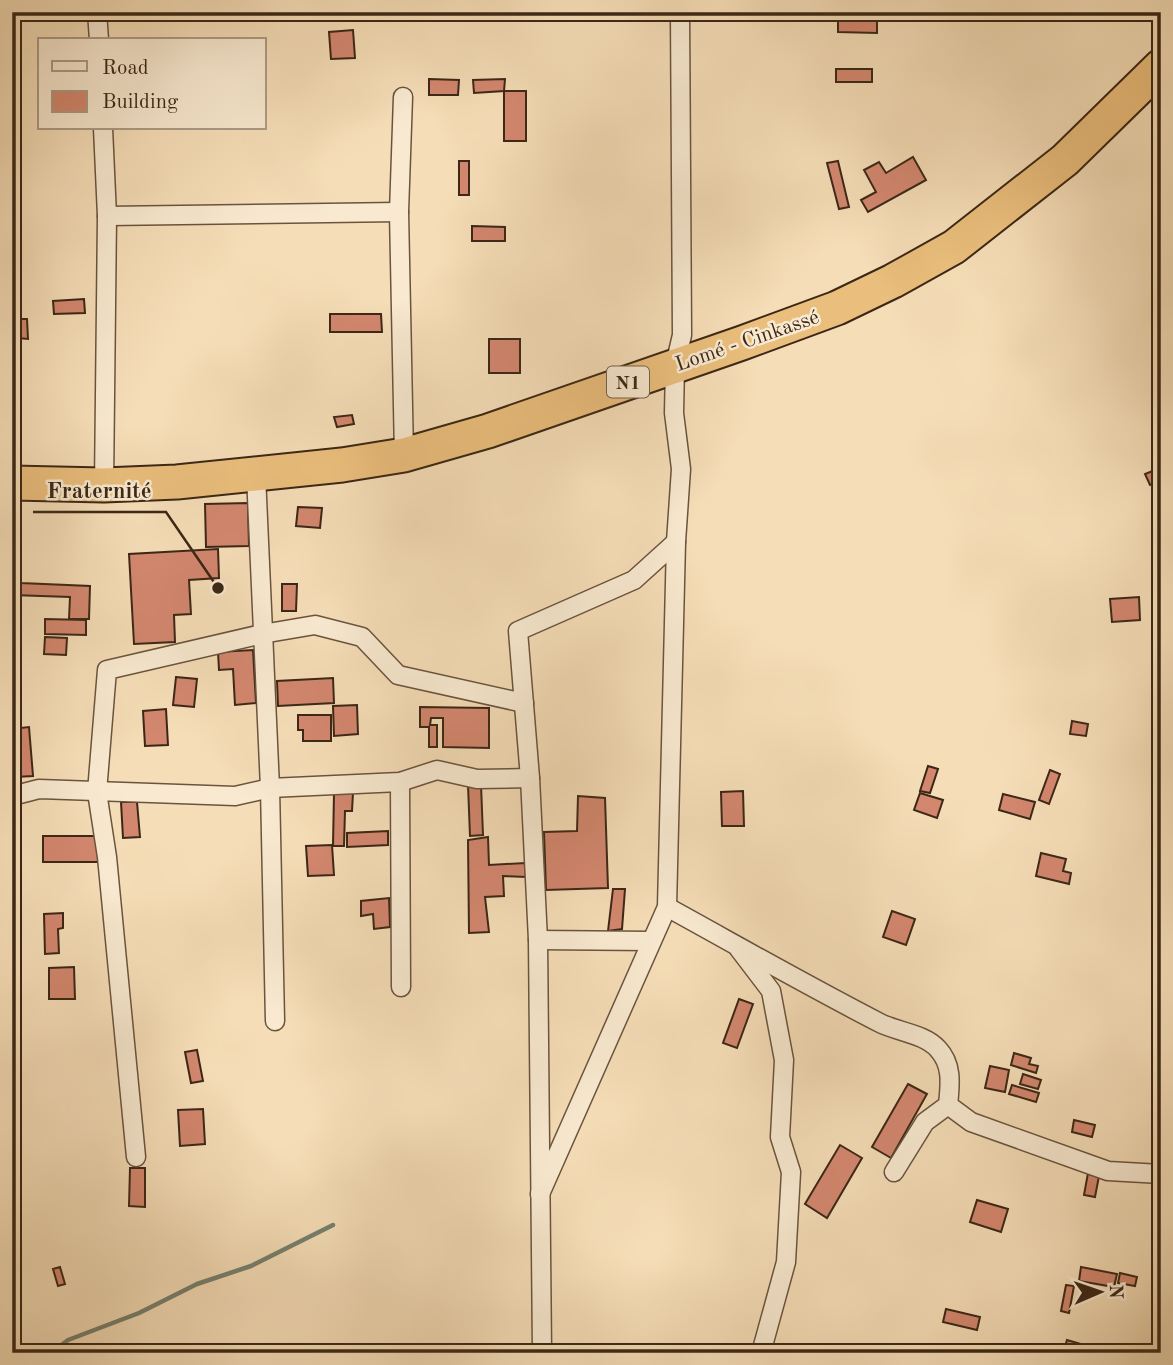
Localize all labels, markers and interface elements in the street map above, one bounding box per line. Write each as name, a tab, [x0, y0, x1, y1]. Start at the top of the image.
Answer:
legend	[38, 38, 266, 130]
text: Road	[102, 58, 149, 79]
text: Building	[102, 92, 179, 113]
street label: Lomé - Cinkassé	[673, 307, 822, 376]
road number: N1	[607, 366, 649, 398]
callout: Fraternité	[33, 468, 166, 512]
text: Fraternité	[46, 480, 152, 503]
north arrow	[1064, 1256, 1134, 1326]
text: N	[1105, 1284, 1124, 1300]

